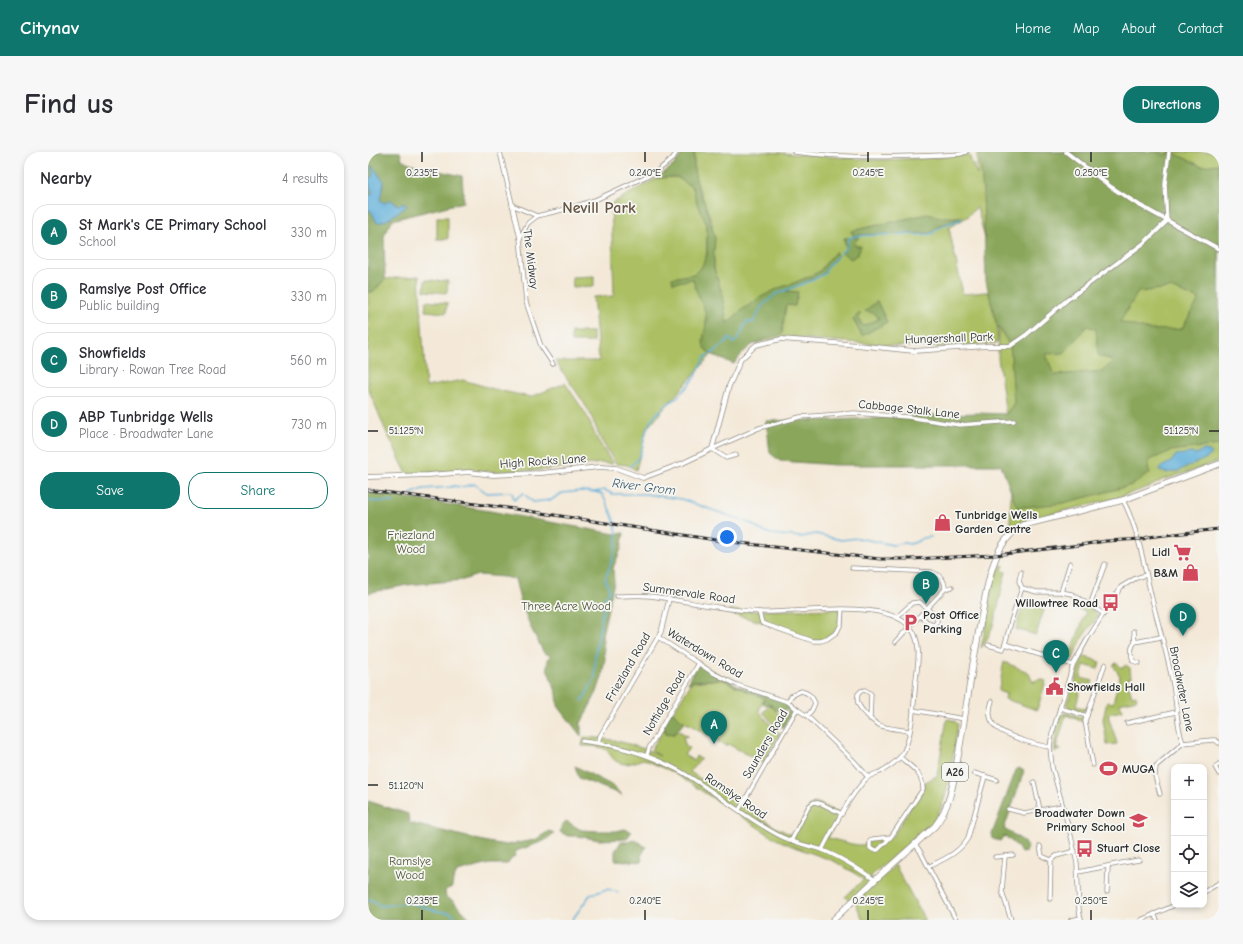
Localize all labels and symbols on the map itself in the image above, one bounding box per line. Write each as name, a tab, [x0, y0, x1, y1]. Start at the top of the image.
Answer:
text: 0.235°E	[406, 167, 438, 179]
text: 0.240°E	[629, 167, 661, 179]
text: 0.245°E	[852, 167, 884, 179]
text: 0.250°E	[1075, 167, 1107, 179]
district label: Nevill Park	[562, 199, 636, 217]
street label: The Midway	[520, 228, 542, 290]
street label: Hungershall Park	[905, 329, 994, 347]
street label: Cabbage Stalk Lane	[858, 397, 960, 421]
text: 51.125°N	[389, 425, 423, 437]
text: 51.125°N	[1164, 425, 1198, 437]
street label: High Rocks Lane	[499, 451, 587, 471]
water label: River Grom	[611, 475, 677, 498]
place label: Tunbridge Wells Garden Centre	[955, 508, 1037, 536]
shop icon: Tunbridge Wells Garden Centre	[932, 512, 952, 532]
your location	[717, 527, 737, 547]
park label: Friezland Wood	[387, 528, 435, 556]
supermarket icon: Lidl	[1173, 542, 1193, 562]
place label: Lidl	[1152, 545, 1170, 559]
shop icon: B&M	[1181, 563, 1201, 583]
place label: B&M	[1153, 566, 1178, 580]
pin: B	[913, 571, 939, 604]
street label: Summervale Road	[642, 580, 736, 606]
bus stop icon: Willowtree Road	[1101, 593, 1121, 613]
place label: Willowtree Road	[1016, 596, 1098, 610]
park label: Three Acre Wood	[521, 599, 611, 613]
pin: D	[1170, 603, 1196, 636]
place label: Post Office Parking	[923, 608, 979, 636]
parking icon: Post Office Parking	[900, 612, 920, 632]
street label: Waterdown Road	[665, 625, 745, 681]
street label: Friezland Road	[603, 630, 653, 704]
pin: C	[1043, 640, 1069, 673]
street label: Broadwater Lane	[1167, 645, 1197, 733]
street label: Nottidge Road	[640, 668, 688, 738]
public building icon: Showfields Hall	[1044, 677, 1064, 697]
place label: Showfields Hall	[1067, 680, 1145, 694]
street label: Saunders Road	[740, 707, 790, 781]
pin: A	[701, 711, 727, 744]
sports icon: MUGA	[1099, 759, 1119, 779]
place label: MUGA	[1122, 762, 1155, 776]
road number: A26	[942, 763, 968, 781]
street label: Ramslye Road	[702, 770, 770, 822]
text: 51.120°N	[388, 780, 424, 792]
place label: Broadwater Down Primary School	[1035, 806, 1125, 834]
school or university icon: Broadwater Down Primary School	[1128, 810, 1148, 830]
bus stop icon: Stuart Close	[1074, 838, 1094, 858]
place label: Stuart Close	[1097, 841, 1160, 855]
park label: Ramslye Wood	[389, 854, 431, 882]
text: 0.235°E	[406, 895, 438, 907]
text: 0.240°E	[629, 895, 661, 907]
text: 0.245°E	[852, 895, 884, 907]
text: 0.250°E	[1075, 895, 1107, 907]

